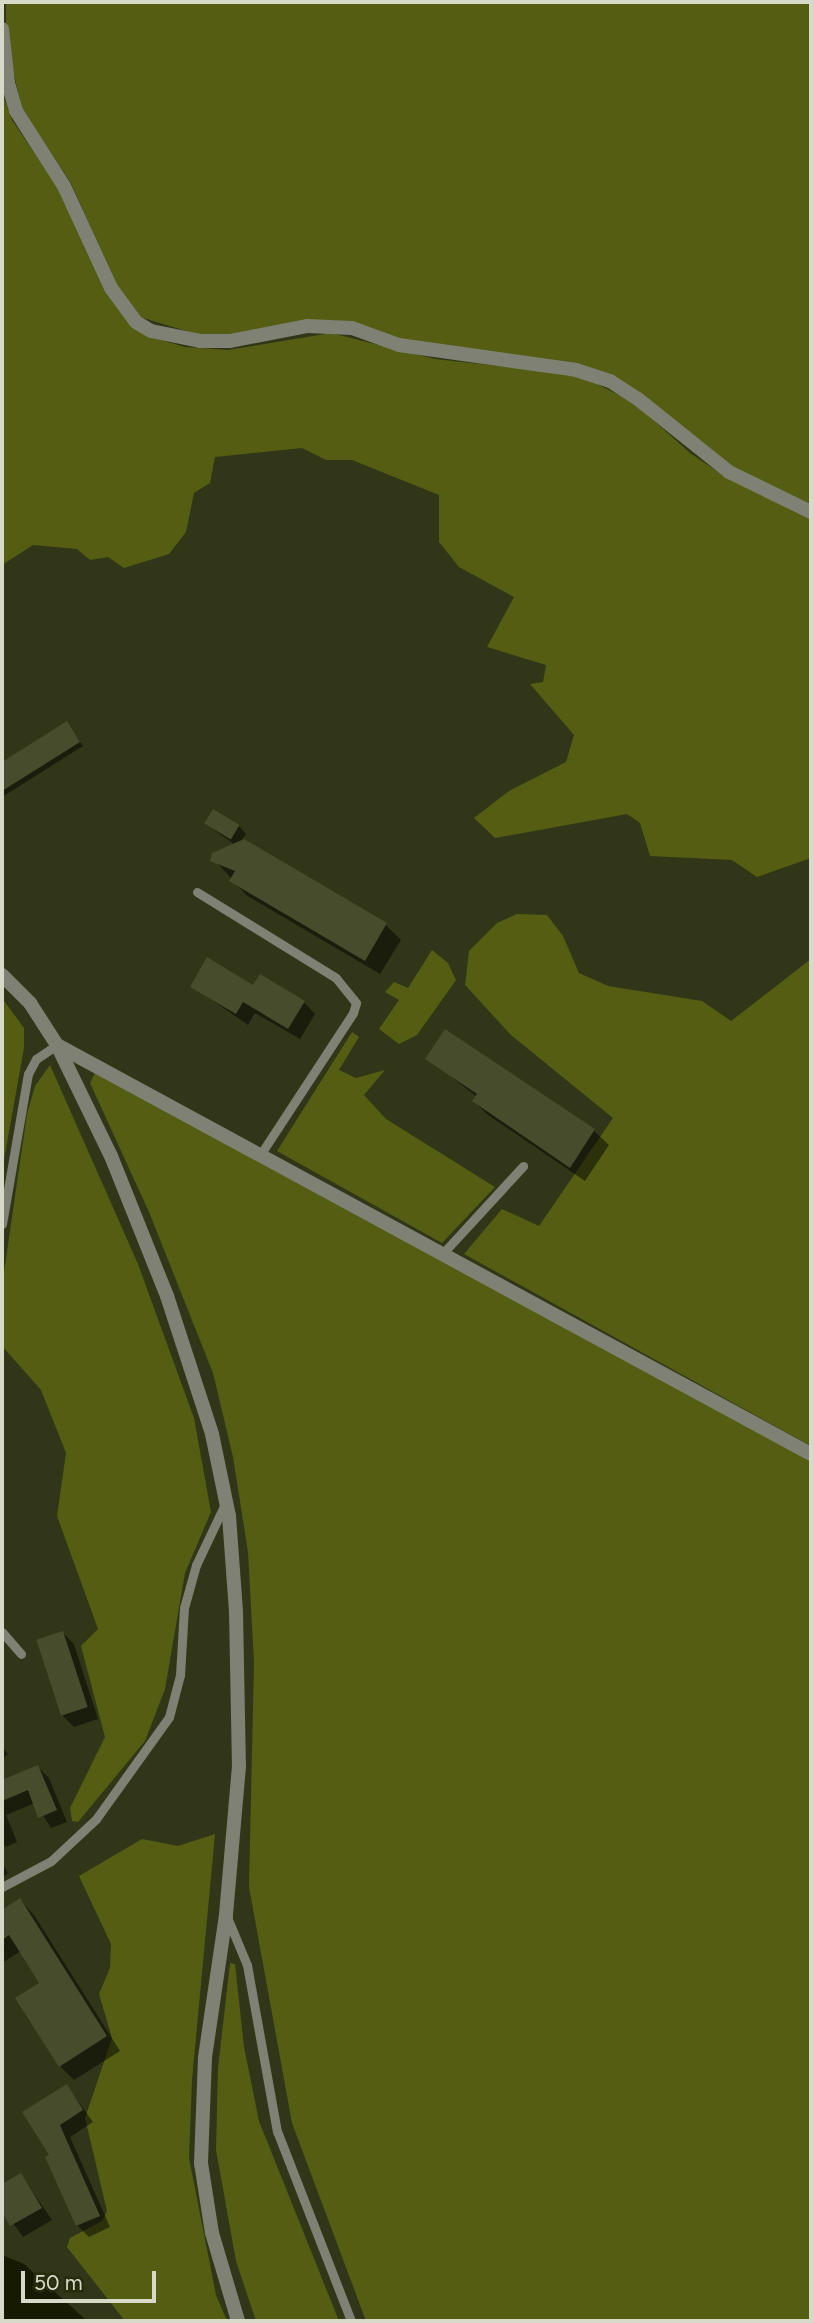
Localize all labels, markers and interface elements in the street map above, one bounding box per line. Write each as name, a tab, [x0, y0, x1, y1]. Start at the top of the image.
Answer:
scale bar	[24, 2256, 159, 2300]
text: 50 m	[34, 2270, 83, 2295]

